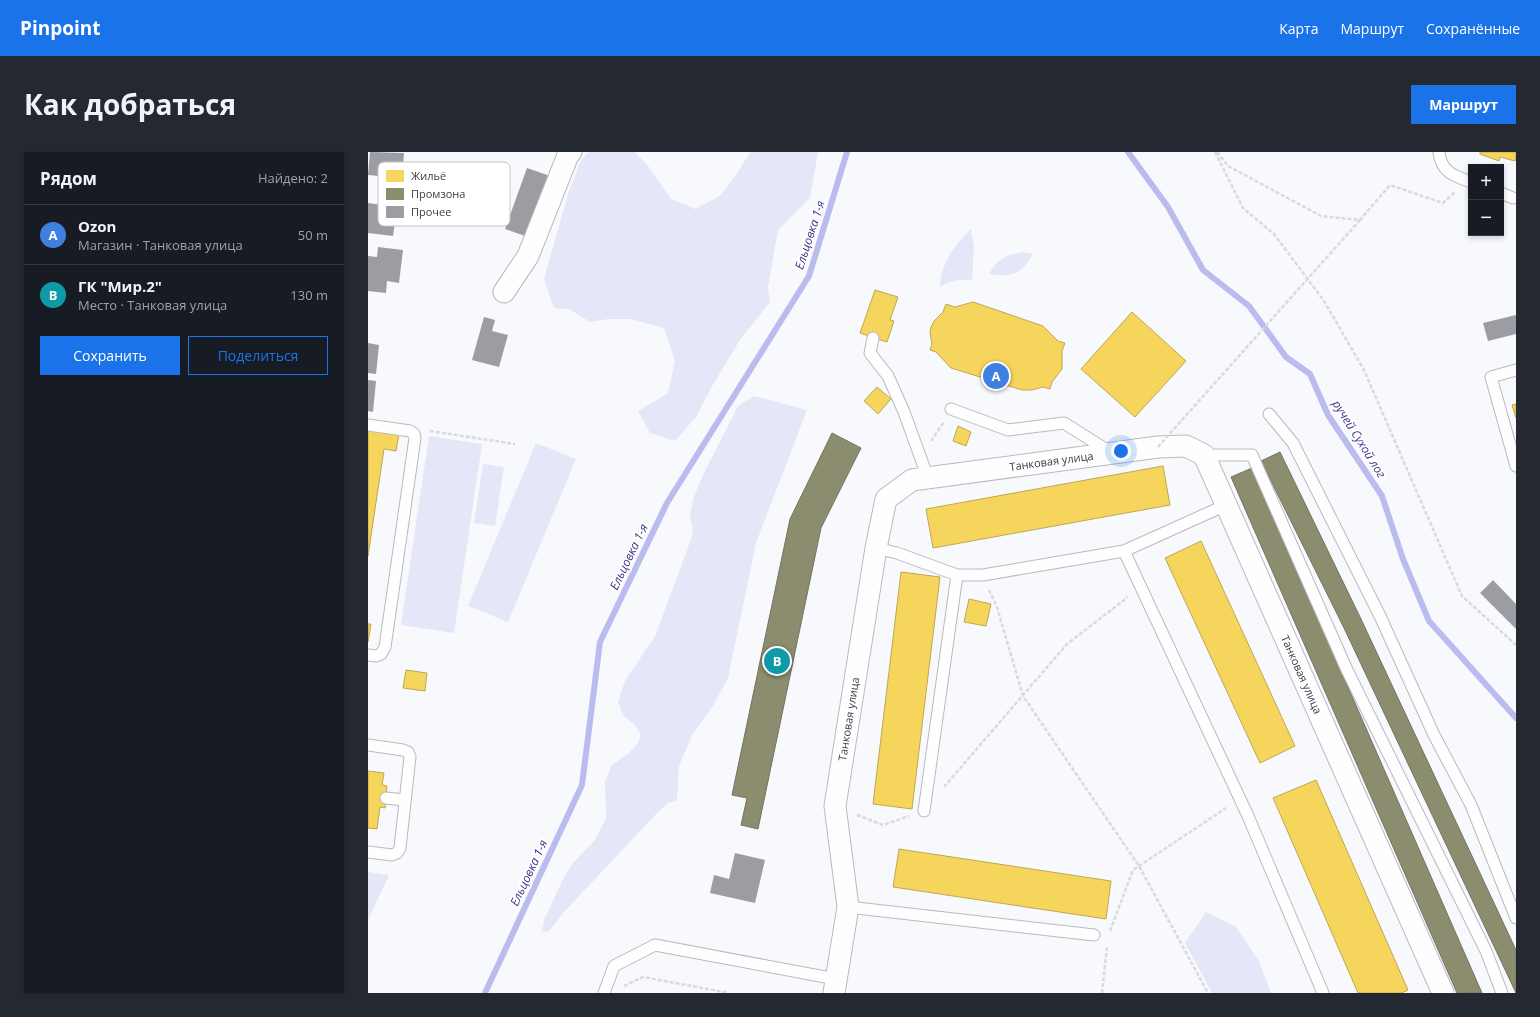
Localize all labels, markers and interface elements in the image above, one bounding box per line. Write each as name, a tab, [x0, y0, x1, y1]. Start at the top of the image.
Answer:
text: Pinpoint	[20, 15, 101, 41]
text: Карта	[1279, 19, 1318, 38]
text: Маршрут	[1340, 19, 1404, 38]
text: Сохранённые	[1426, 19, 1520, 38]
text: Как добраться	[24, 85, 236, 123]
button: Маршрут	[1411, 85, 1516, 124]
legend	[378, 162, 510, 226]
map controls	[1468, 164, 1504, 236]
button: +	[1468, 164, 1504, 200]
text: Рядом	[40, 167, 97, 190]
text: Жильё	[411, 168, 446, 183]
text: Найдено: 2	[258, 169, 328, 187]
text: Промзона	[411, 186, 465, 201]
water label: Ельцовка 1-я	[790, 198, 829, 272]
button: −	[1468, 200, 1504, 236]
text: Прочее	[411, 204, 451, 219]
text: Ozon	[78, 216, 116, 236]
text: A	[49, 226, 57, 244]
text: 50 m	[298, 226, 328, 244]
text: Магазин · Танковая улица	[78, 236, 243, 254]
text: ГК "Мир.2"	[78, 276, 162, 296]
text: B	[49, 286, 57, 304]
text: 130 m	[290, 286, 328, 304]
text: Место · Танковая улица	[78, 296, 227, 314]
button: Сохранить	[40, 336, 180, 375]
button: Поделиться	[188, 336, 328, 375]
pin: A	[983, 361, 1009, 391]
water label: ручей Сухой лог	[1328, 396, 1390, 481]
your location	[1111, 441, 1131, 461]
street label: Танковая улица	[1008, 448, 1094, 474]
water label: Ельцовка 1-я	[605, 521, 652, 593]
street label: Танковая улица	[1278, 633, 1326, 716]
pin: B	[764, 646, 790, 676]
street label: Танковая улица	[834, 676, 862, 762]
water label: Ельцовка 1-я	[506, 837, 551, 909]

